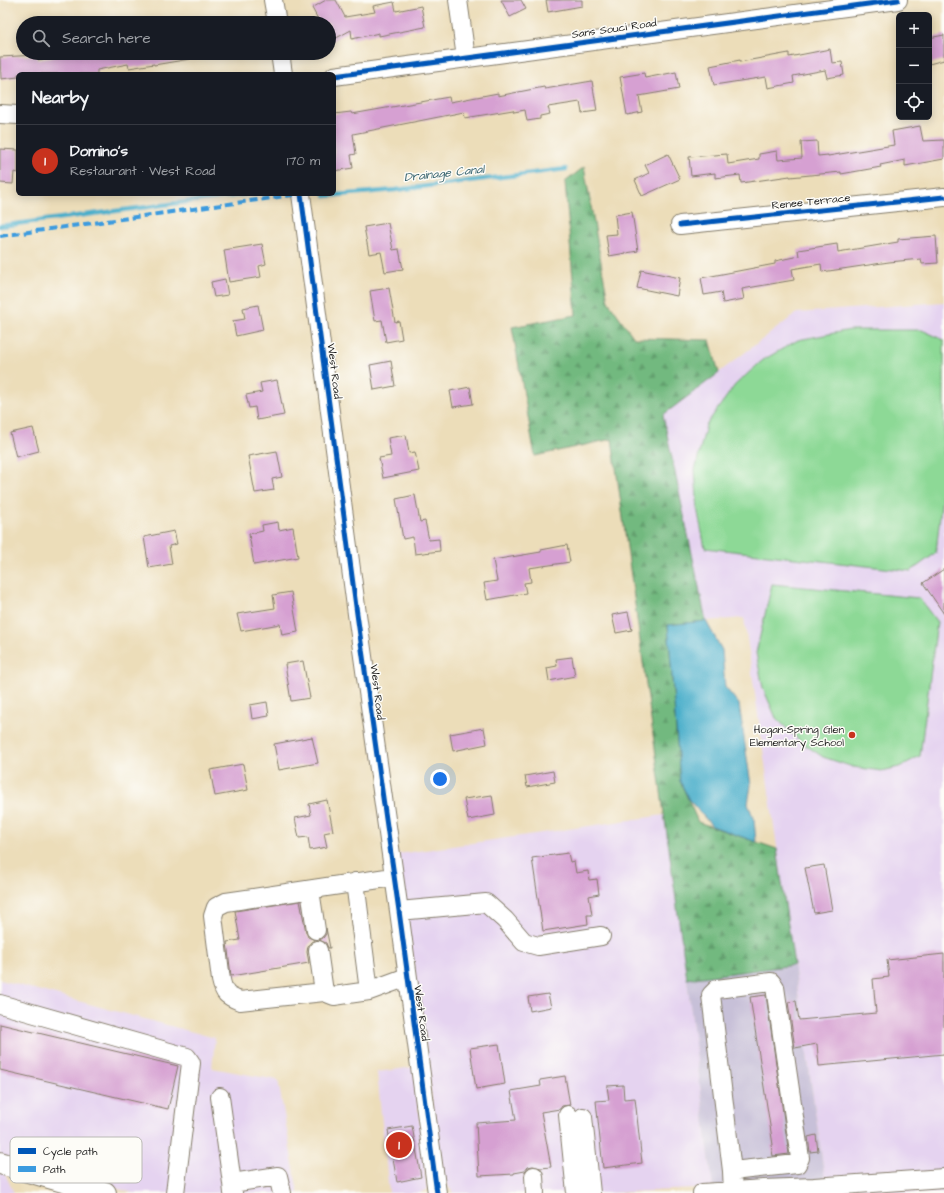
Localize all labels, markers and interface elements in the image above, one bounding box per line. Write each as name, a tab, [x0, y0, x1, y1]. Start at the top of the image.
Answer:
map controls	[896, 12, 932, 120]
button: +	[896, 12, 932, 48]
street label: Sans Souci Road	[571, 15, 658, 42]
search box	[16, 16, 336, 60]
icon: search	[30, 27, 52, 49]
text: Search here	[62, 28, 151, 49]
button: −	[896, 48, 932, 84]
button: locate	[896, 84, 932, 120]
text: Nearby	[32, 86, 89, 110]
text: Domino's	[70, 141, 128, 162]
text: 1	[44, 152, 46, 170]
text: 170 m	[287, 152, 320, 170]
water label: Drainage Canal	[403, 161, 487, 187]
text: Restaurant · West Road	[70, 162, 215, 180]
street label: Renee Terrace	[771, 190, 851, 213]
street label: West Road	[324, 342, 345, 400]
street label: West Road	[367, 663, 388, 721]
place label: Hogan-Spring Glen Elementary School	[750, 722, 844, 751]
marker: Hogan-Spring Glen Elementary School	[847, 730, 857, 740]
your location	[430, 769, 450, 789]
street label: West Road	[410, 984, 433, 1042]
pin: 1	[386, 1130, 412, 1160]
legend	[10, 1137, 142, 1183]
text: Cycle path	[43, 1144, 98, 1160]
text: Path	[43, 1162, 66, 1177]

